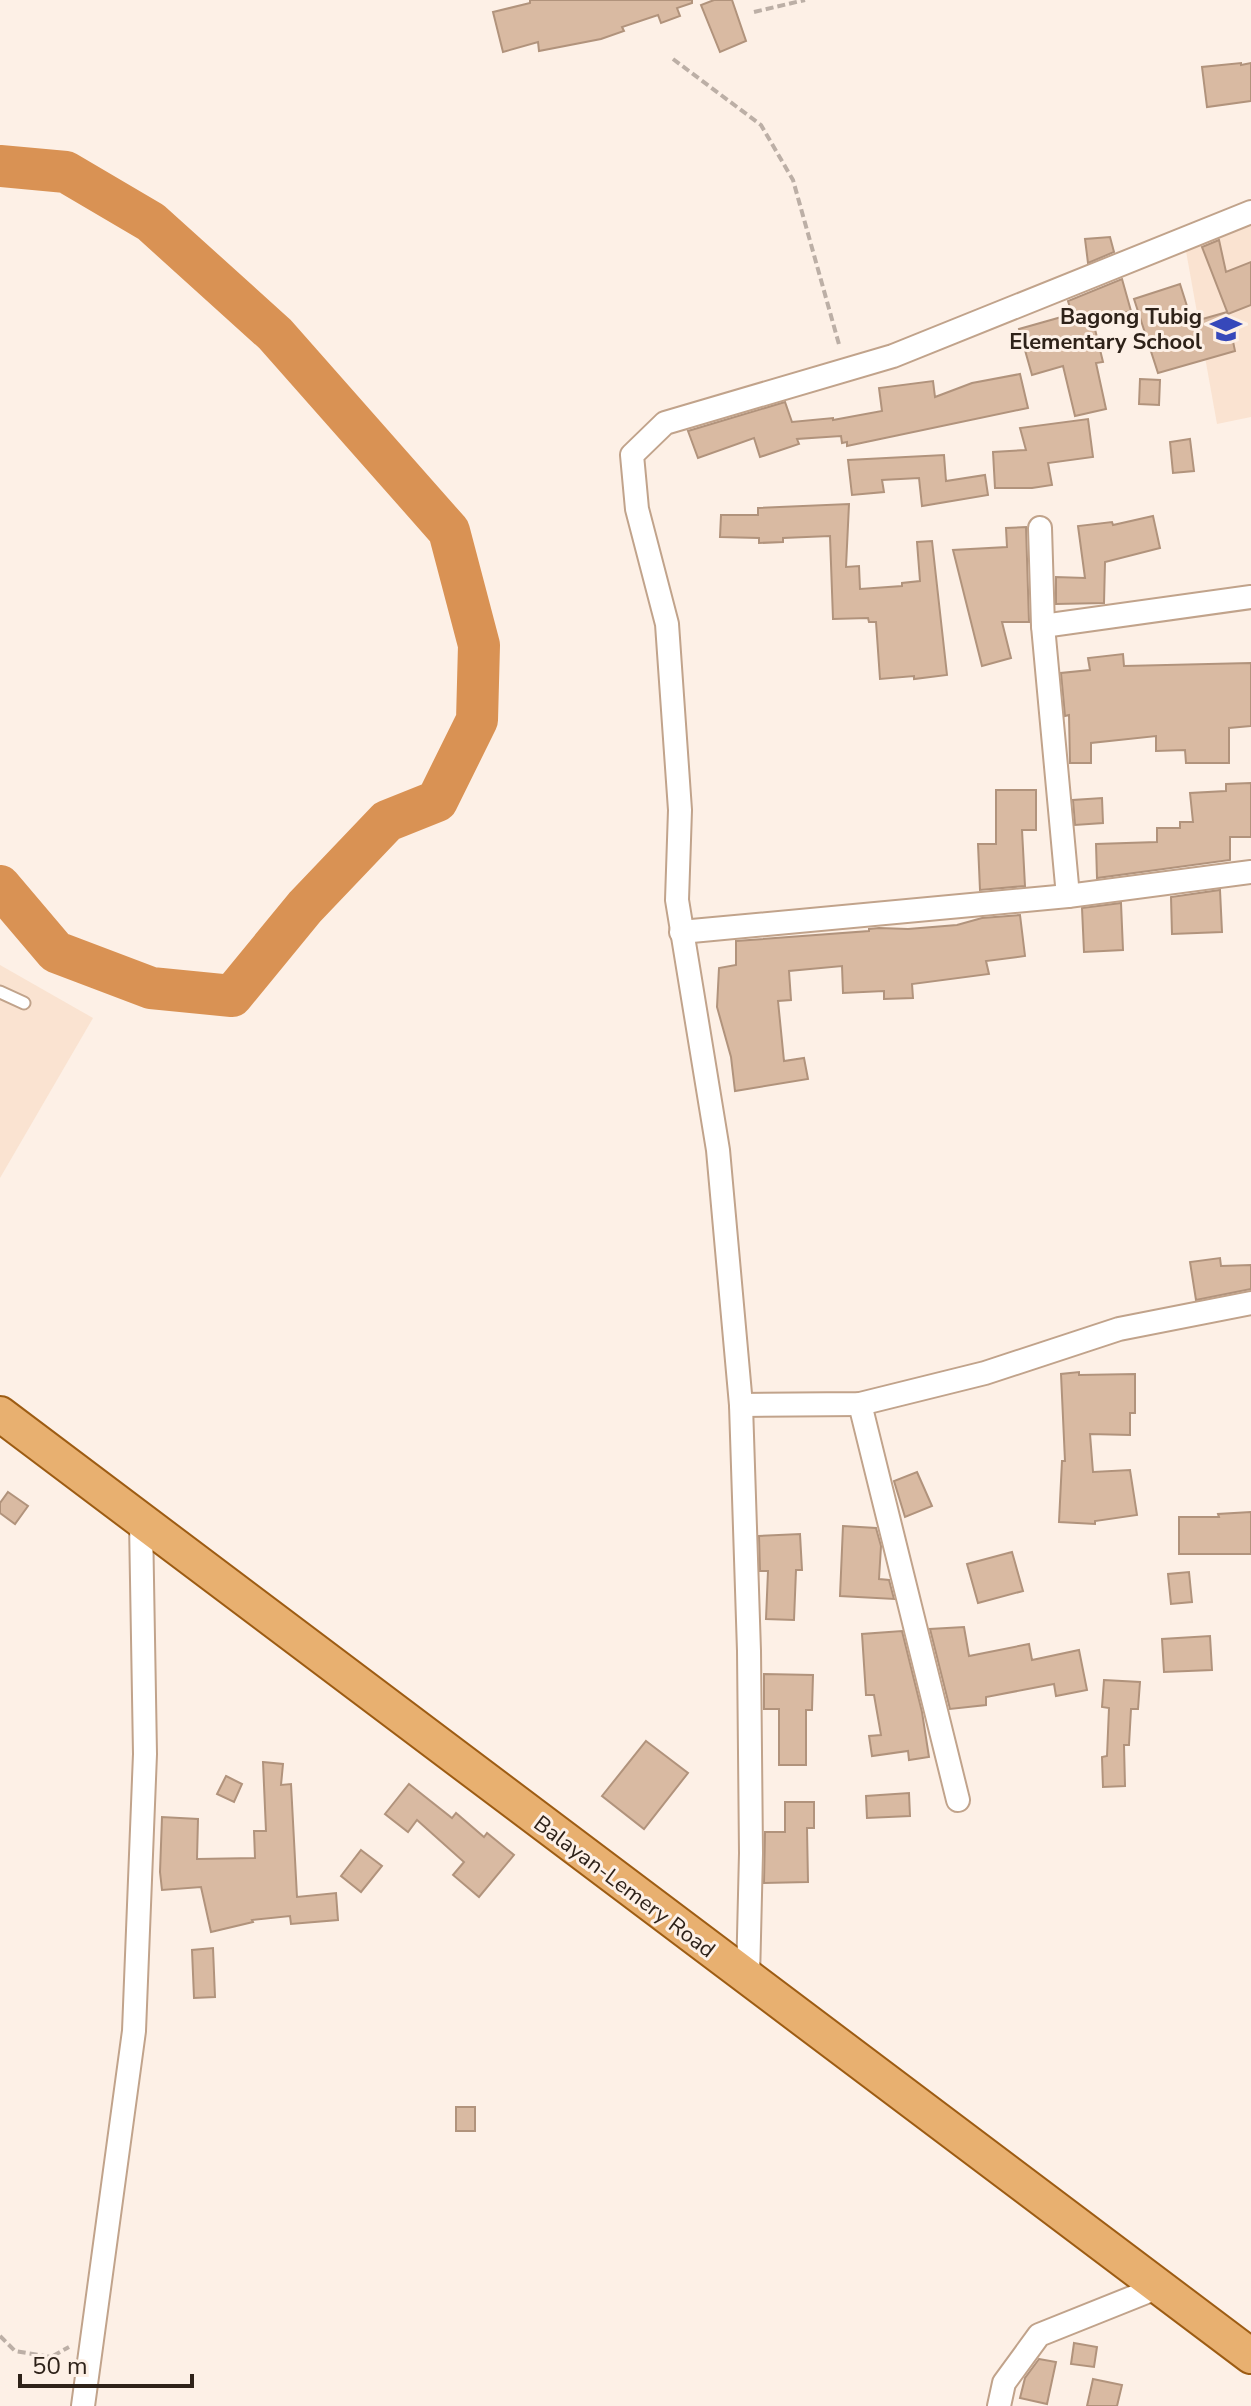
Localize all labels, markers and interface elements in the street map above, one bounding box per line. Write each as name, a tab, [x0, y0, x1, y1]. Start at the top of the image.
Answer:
place label: Bagong Tubig Elementary School	[1009, 302, 1202, 357]
school or university icon: Bagong Tubig Elementary School	[1209, 312, 1243, 346]
street label: Balayan-Lemery Road	[528, 1809, 721, 1965]
scale bar	[20, 2338, 192, 2388]
text: 50 m	[32, 2350, 88, 2382]

